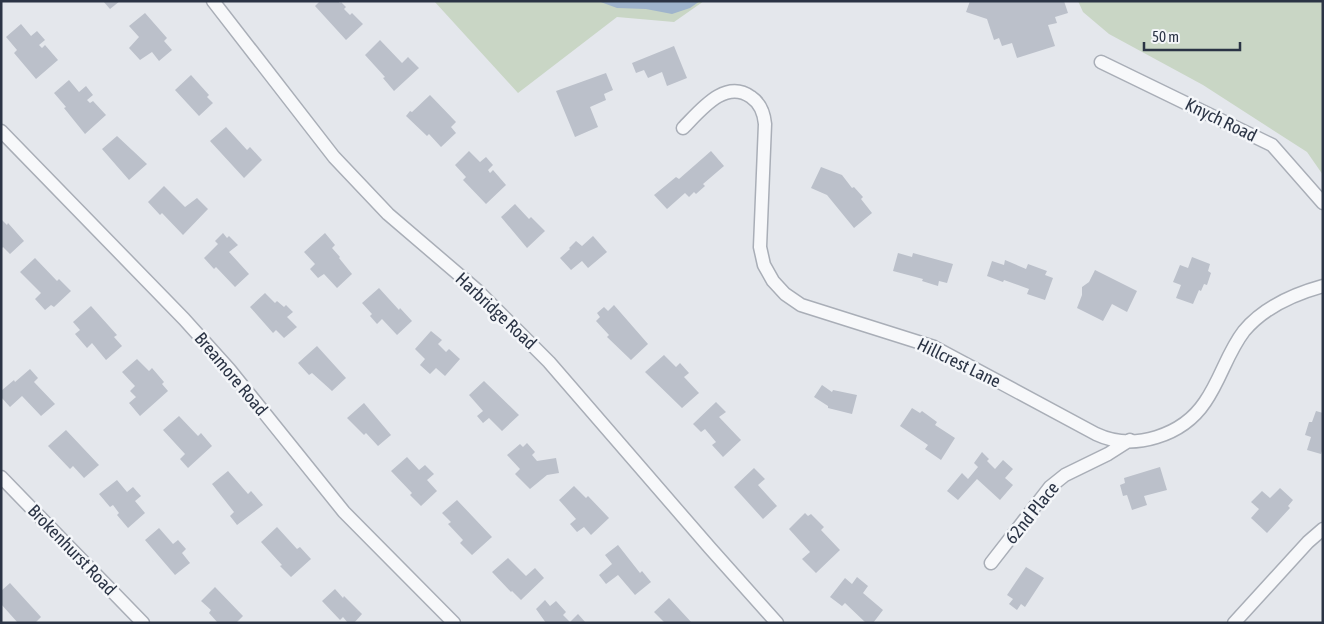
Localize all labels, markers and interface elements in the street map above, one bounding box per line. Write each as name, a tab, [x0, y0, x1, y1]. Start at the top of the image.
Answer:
scale bar	[1144, 20, 1240, 52]
text: 50 m	[1152, 28, 1179, 45]
street label: Knych Road	[1182, 93, 1260, 146]
street label: Harbridge Road	[451, 268, 541, 353]
street label: Breamore Road	[191, 328, 272, 420]
street label: Hillcrest Lane	[914, 333, 1004, 392]
street label: 62nd Place	[1000, 478, 1063, 548]
street label: Brokenhurst Road	[24, 500, 121, 599]

